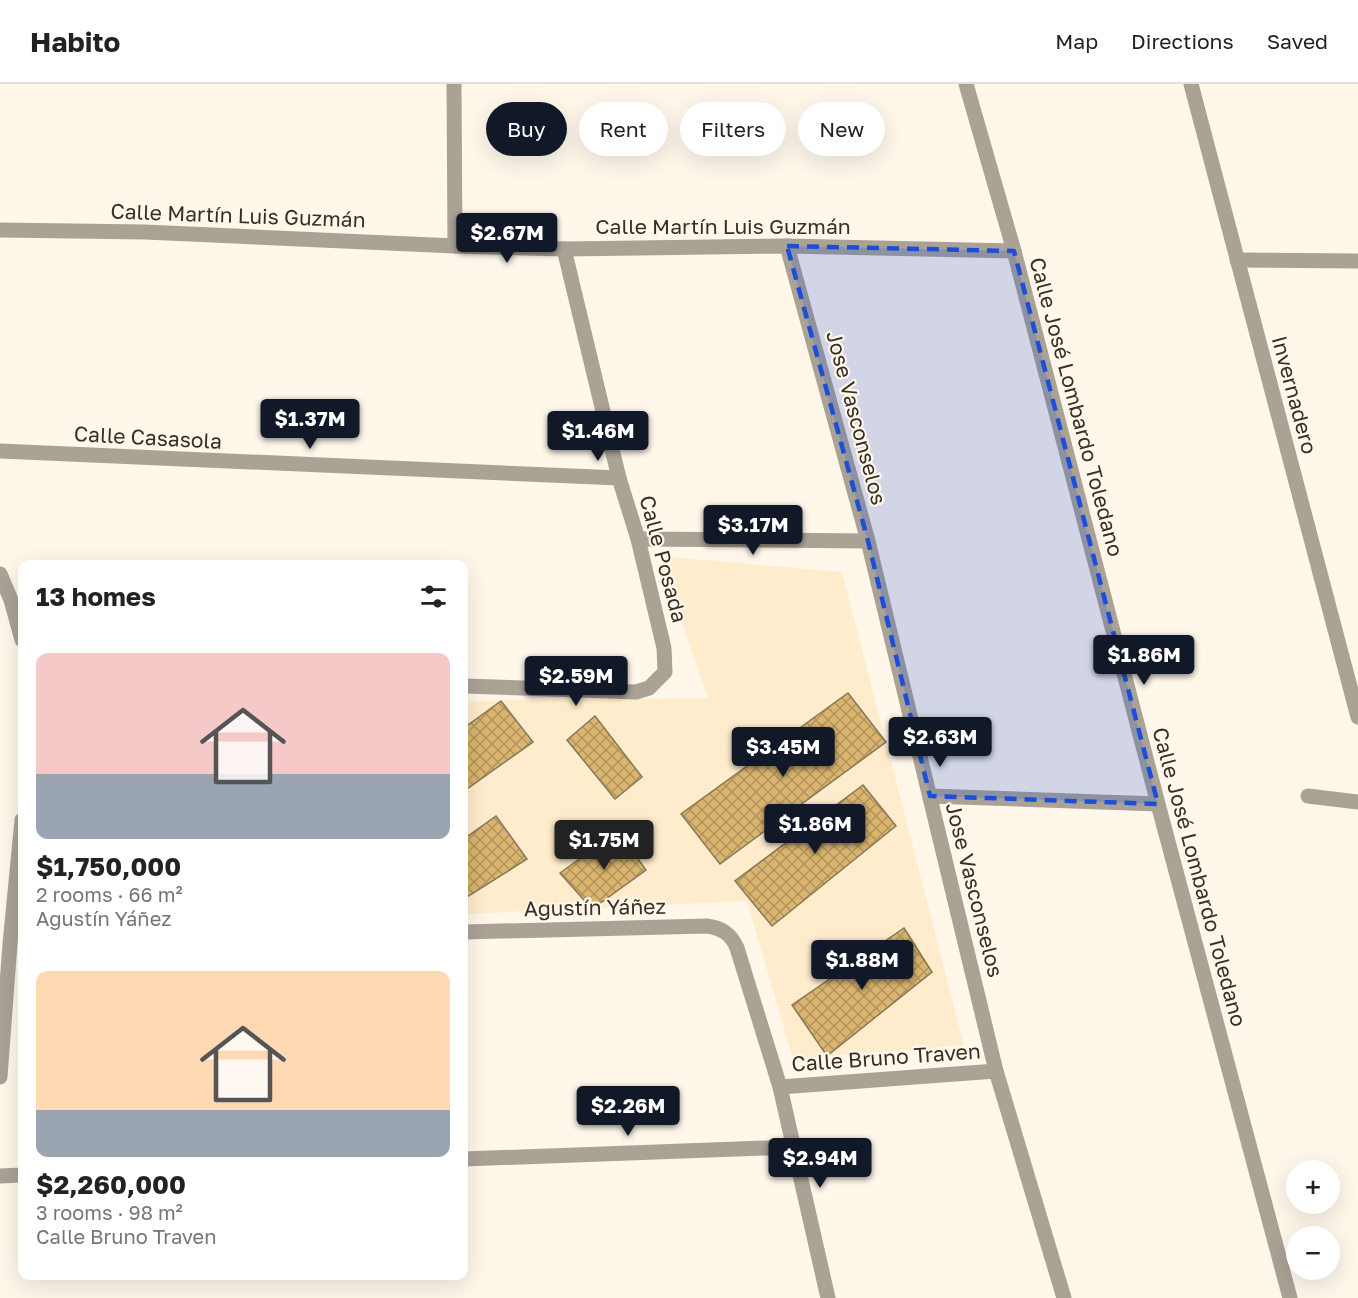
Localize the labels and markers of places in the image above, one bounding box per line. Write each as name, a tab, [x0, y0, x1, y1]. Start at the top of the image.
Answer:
pin: $2.67M	[458, 213, 556, 264]
pin: $1.37M	[261, 399, 359, 450]
pin: $1.46M	[549, 411, 647, 462]
pin: $3.17M	[704, 505, 802, 556]
pin: $1.86M	[1095, 635, 1193, 686]
pin: $2.59M	[527, 656, 625, 707]
pin: $2.63M	[891, 717, 989, 768]
pin: $3.45M	[734, 727, 832, 778]
pin: $1.86M	[766, 804, 864, 855]
pin: $1.75M	[555, 820, 653, 871]
pin: $1.88M	[813, 940, 911, 991]
pin: $2.26M	[579, 1086, 677, 1137]
pin: $2.94M	[771, 1138, 869, 1189]

